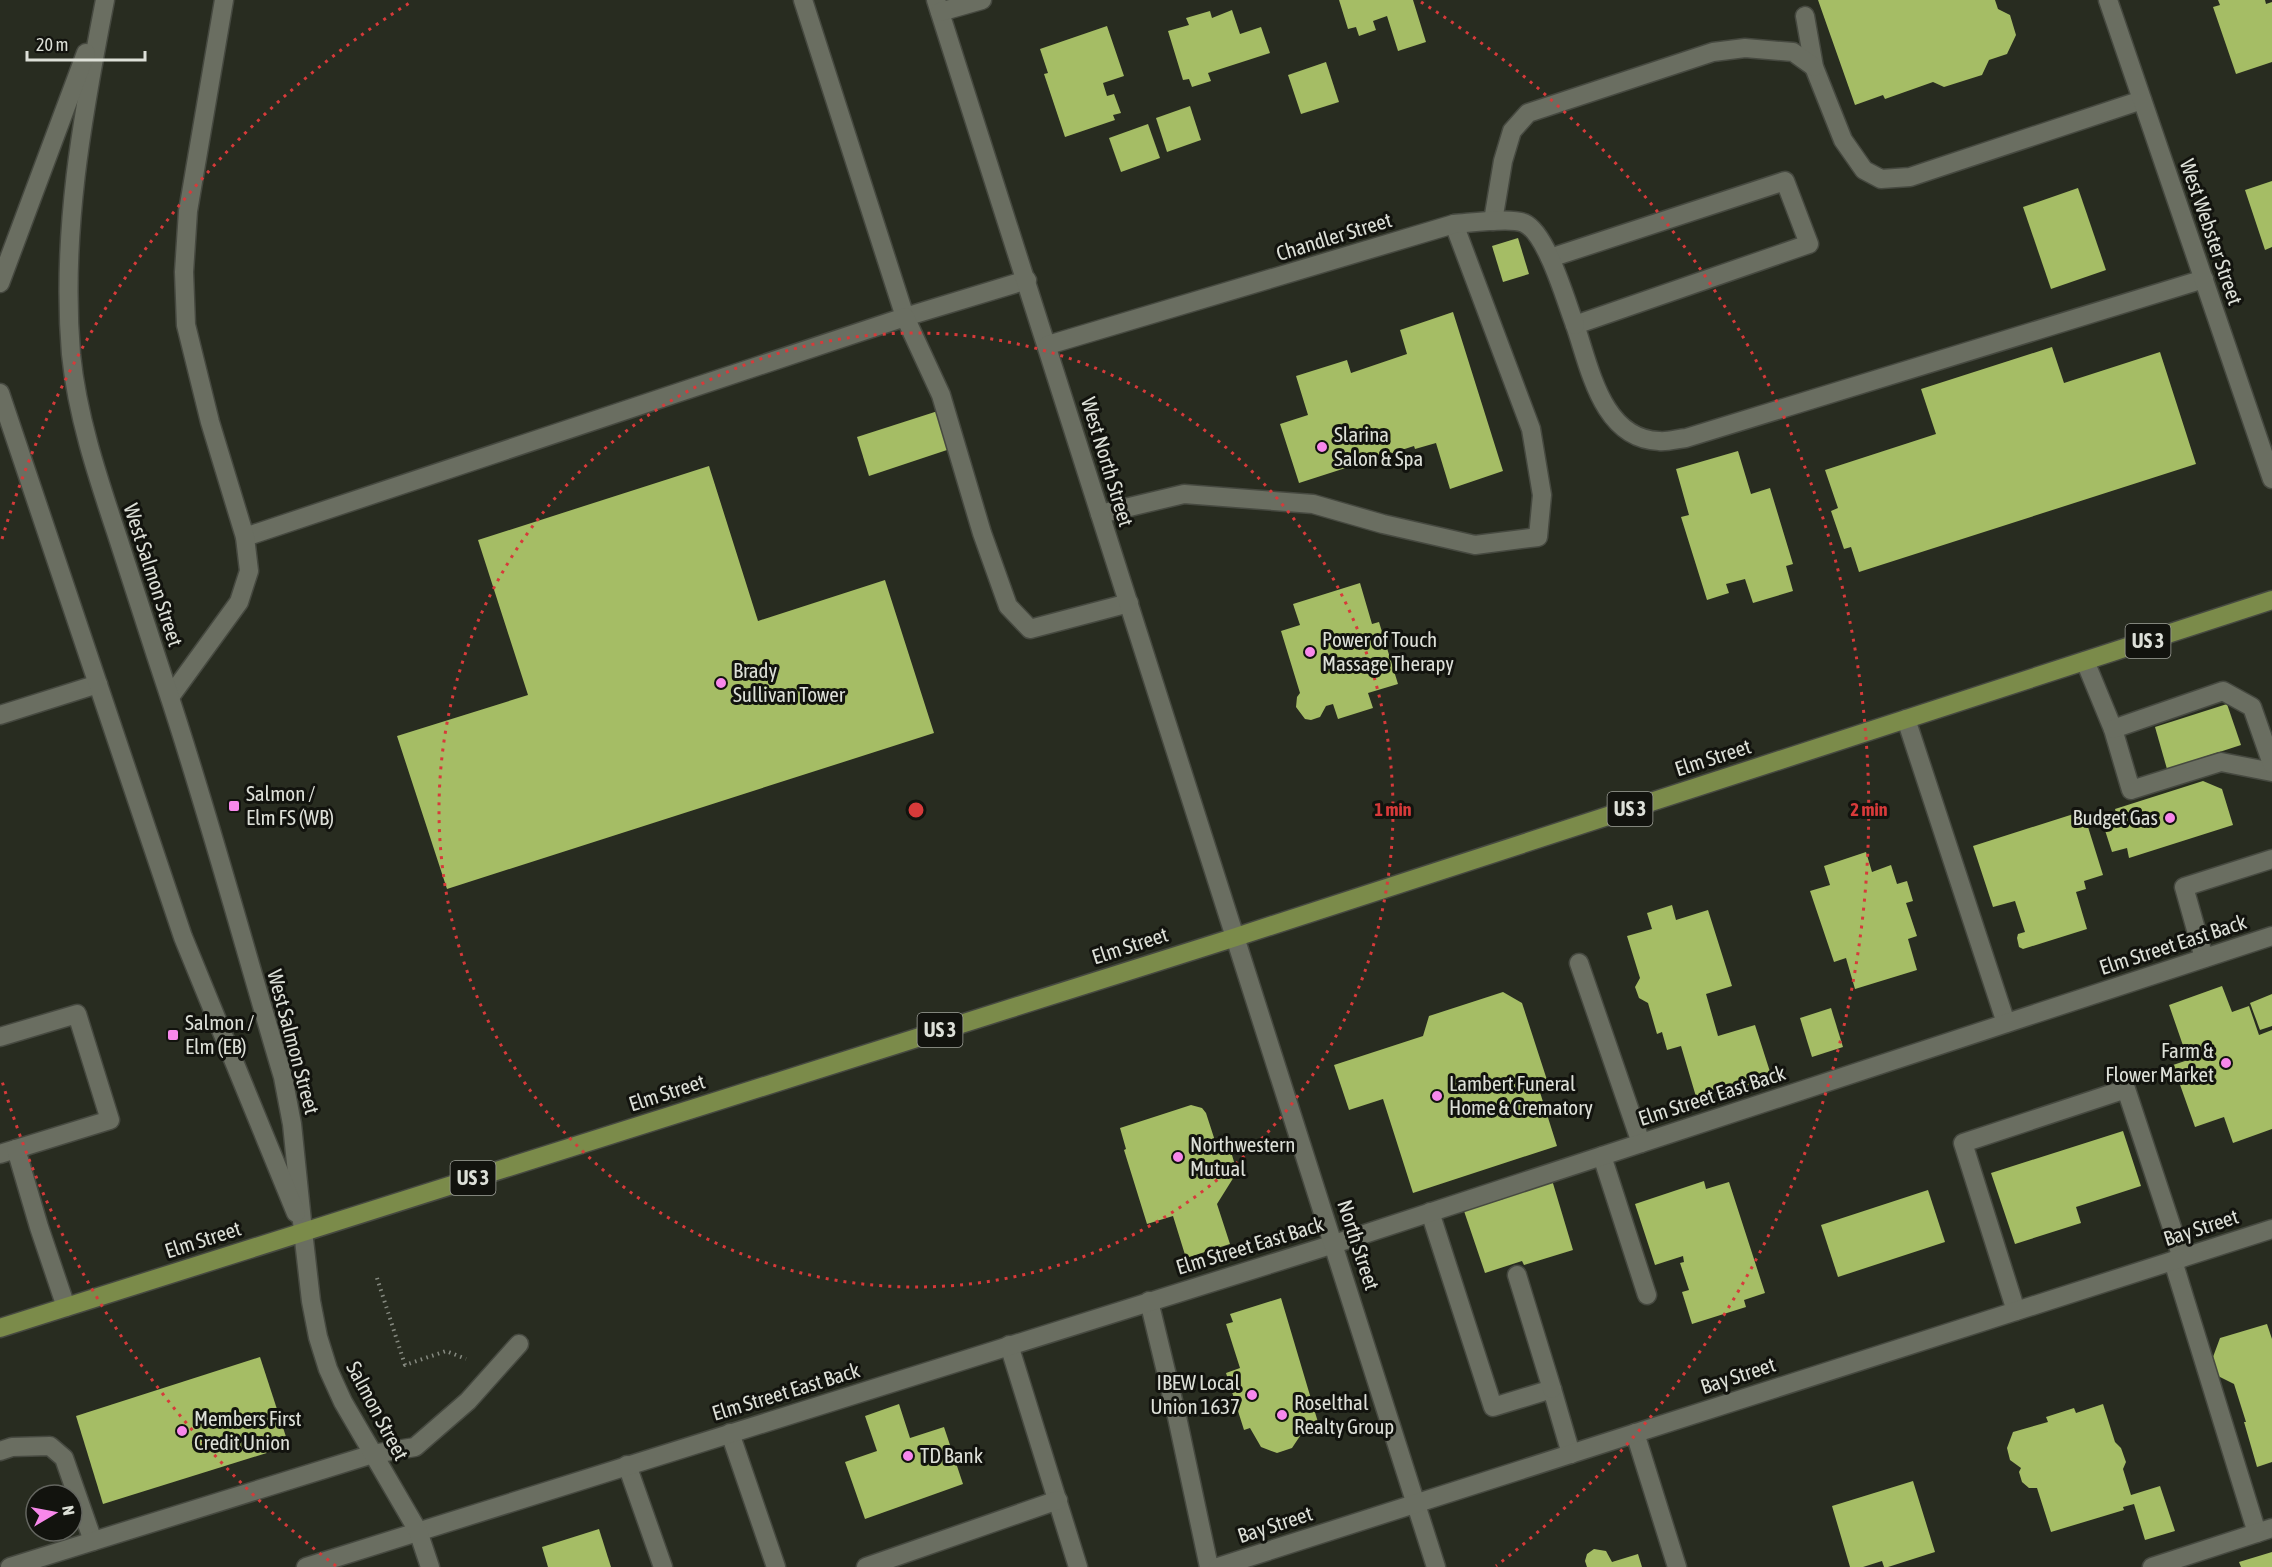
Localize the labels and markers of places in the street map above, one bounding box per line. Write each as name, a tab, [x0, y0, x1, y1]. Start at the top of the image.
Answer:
place label: Slarina Salon & Spa	[1334, 422, 1423, 470]
marker: Slarina Salon & Spa	[1315, 440, 1329, 454]
place label: Power of Touch Massage Therapy	[1322, 627, 1454, 675]
marker: Power of Touch Massage Therapy	[1303, 645, 1317, 659]
place label: Brady Sullivan Tower	[733, 658, 846, 706]
marker: Brady Sullivan Tower	[714, 676, 728, 690]
place label: Salmon / Elm FS (WB)	[246, 781, 334, 829]
marker: Salmon / Elm FS (WB)	[227, 799, 241, 813]
centre of rings	[906, 800, 926, 820]
place label: Budget Gas	[2073, 805, 2158, 829]
marker: Budget Gas	[2163, 811, 2177, 825]
place label: Salmon / Elm (EB)	[185, 1010, 254, 1058]
marker: Salmon / Elm (EB)	[166, 1028, 180, 1042]
place label: Farm & Flower Market	[2105, 1038, 2214, 1086]
marker: Farm & Flower Market	[2219, 1056, 2233, 1070]
place label: Lambert Funeral Home & Crematory	[1449, 1071, 1593, 1119]
marker: Lambert Funeral Home & Crematory	[1430, 1089, 1444, 1103]
place label: Northwestern Mutual	[1190, 1132, 1296, 1180]
marker: Northwestern Mutual	[1171, 1150, 1185, 1164]
place label: IBEW Local Union 1637	[1150, 1370, 1240, 1418]
marker: IBEW Local Union 1637	[1245, 1388, 1259, 1402]
place label: Roselthal Realty Group	[1294, 1390, 1394, 1438]
place label: Members First Credit Union	[194, 1406, 302, 1454]
marker: Roselthal Realty Group	[1275, 1408, 1289, 1422]
marker: Members First Credit Union	[175, 1424, 189, 1438]
place label: TD Bank	[920, 1443, 983, 1467]
marker: TD Bank	[901, 1449, 915, 1463]

